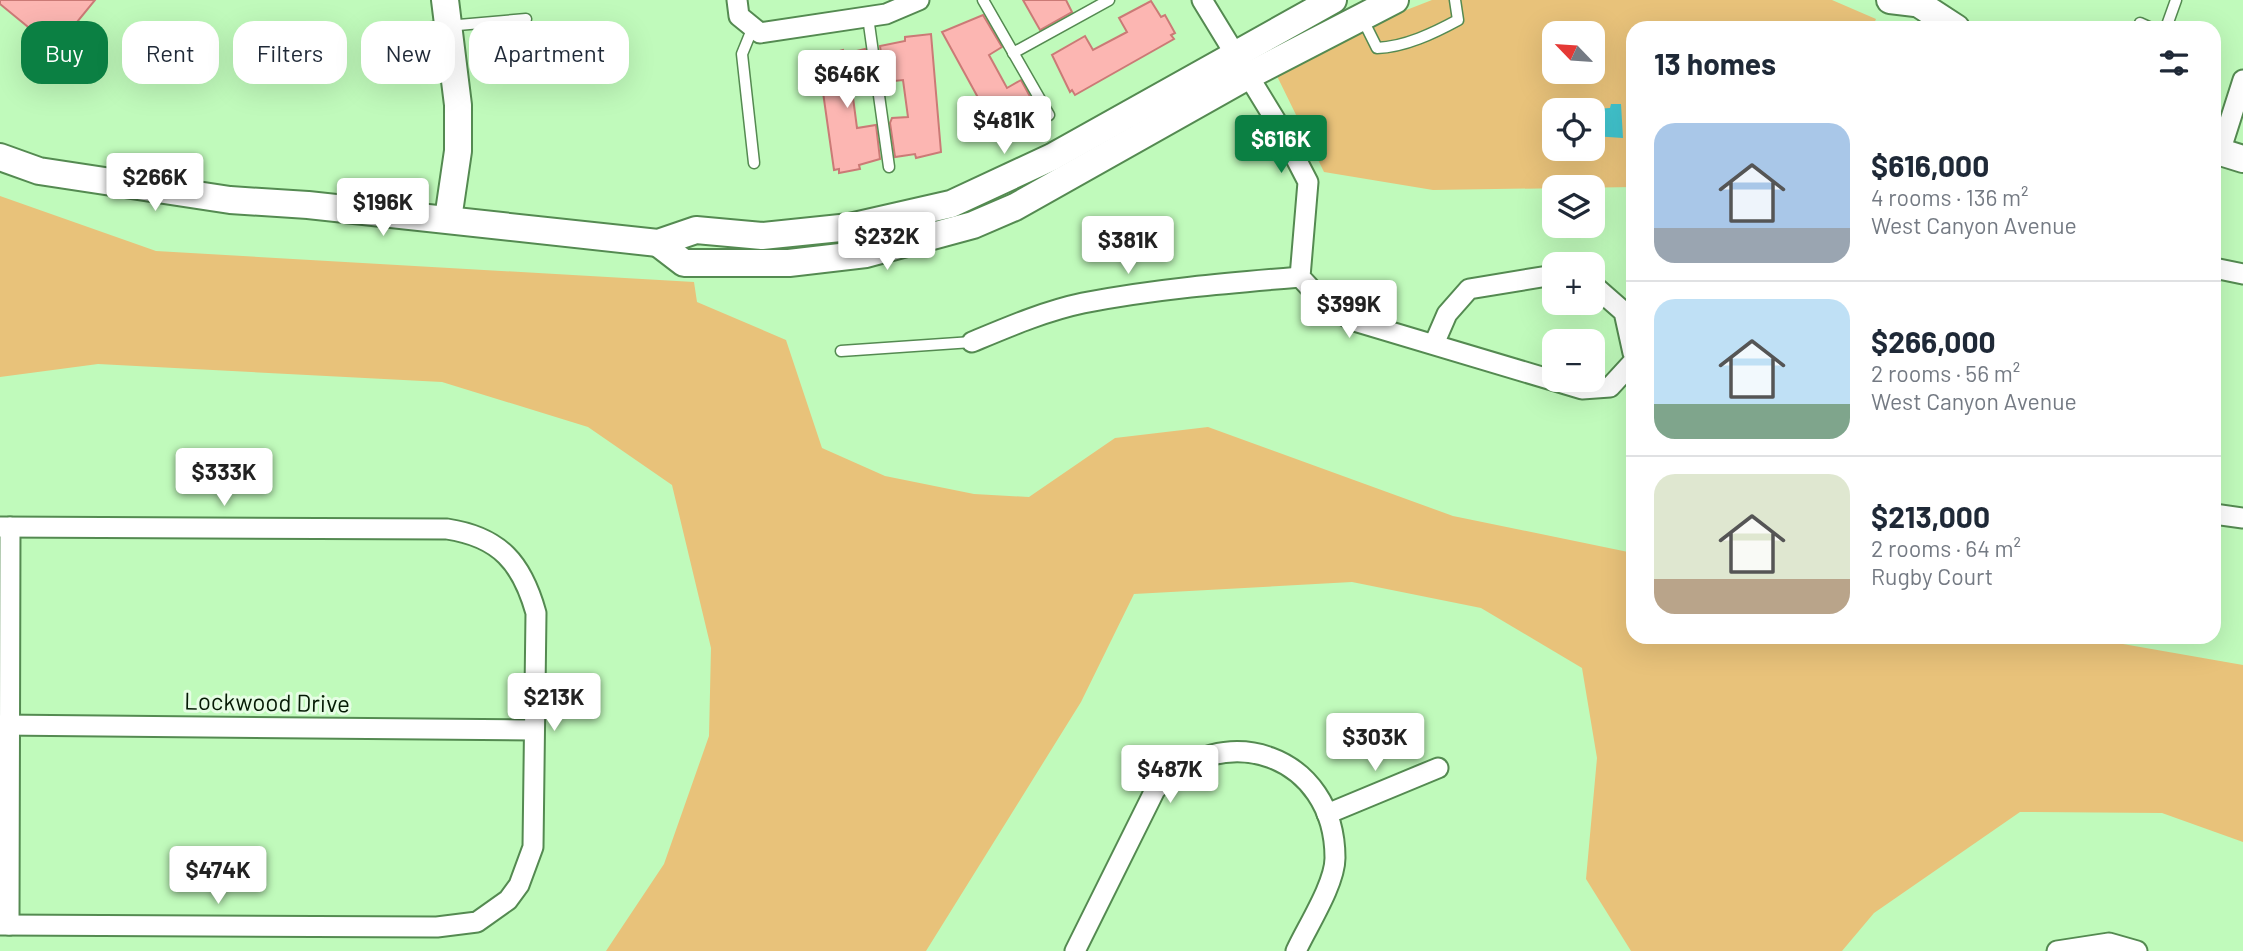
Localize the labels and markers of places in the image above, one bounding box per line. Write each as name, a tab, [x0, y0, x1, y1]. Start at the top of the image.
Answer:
pin: $646K	[798, 50, 896, 110]
pin: $481K	[955, 96, 1053, 156]
pin: $616K	[1232, 116, 1330, 175]
pin: $266K	[106, 154, 204, 213]
pin: $196K	[334, 178, 432, 238]
pin: $232K	[838, 212, 936, 272]
pin: $381K	[1079, 216, 1177, 276]
pin: $399K	[1300, 280, 1398, 340]
pin: $333K	[175, 448, 273, 508]
pin: $213K	[505, 674, 603, 733]
pin: $303K	[1326, 714, 1424, 773]
pin: $487K	[1121, 746, 1219, 805]
pin: $474K	[169, 846, 267, 906]

